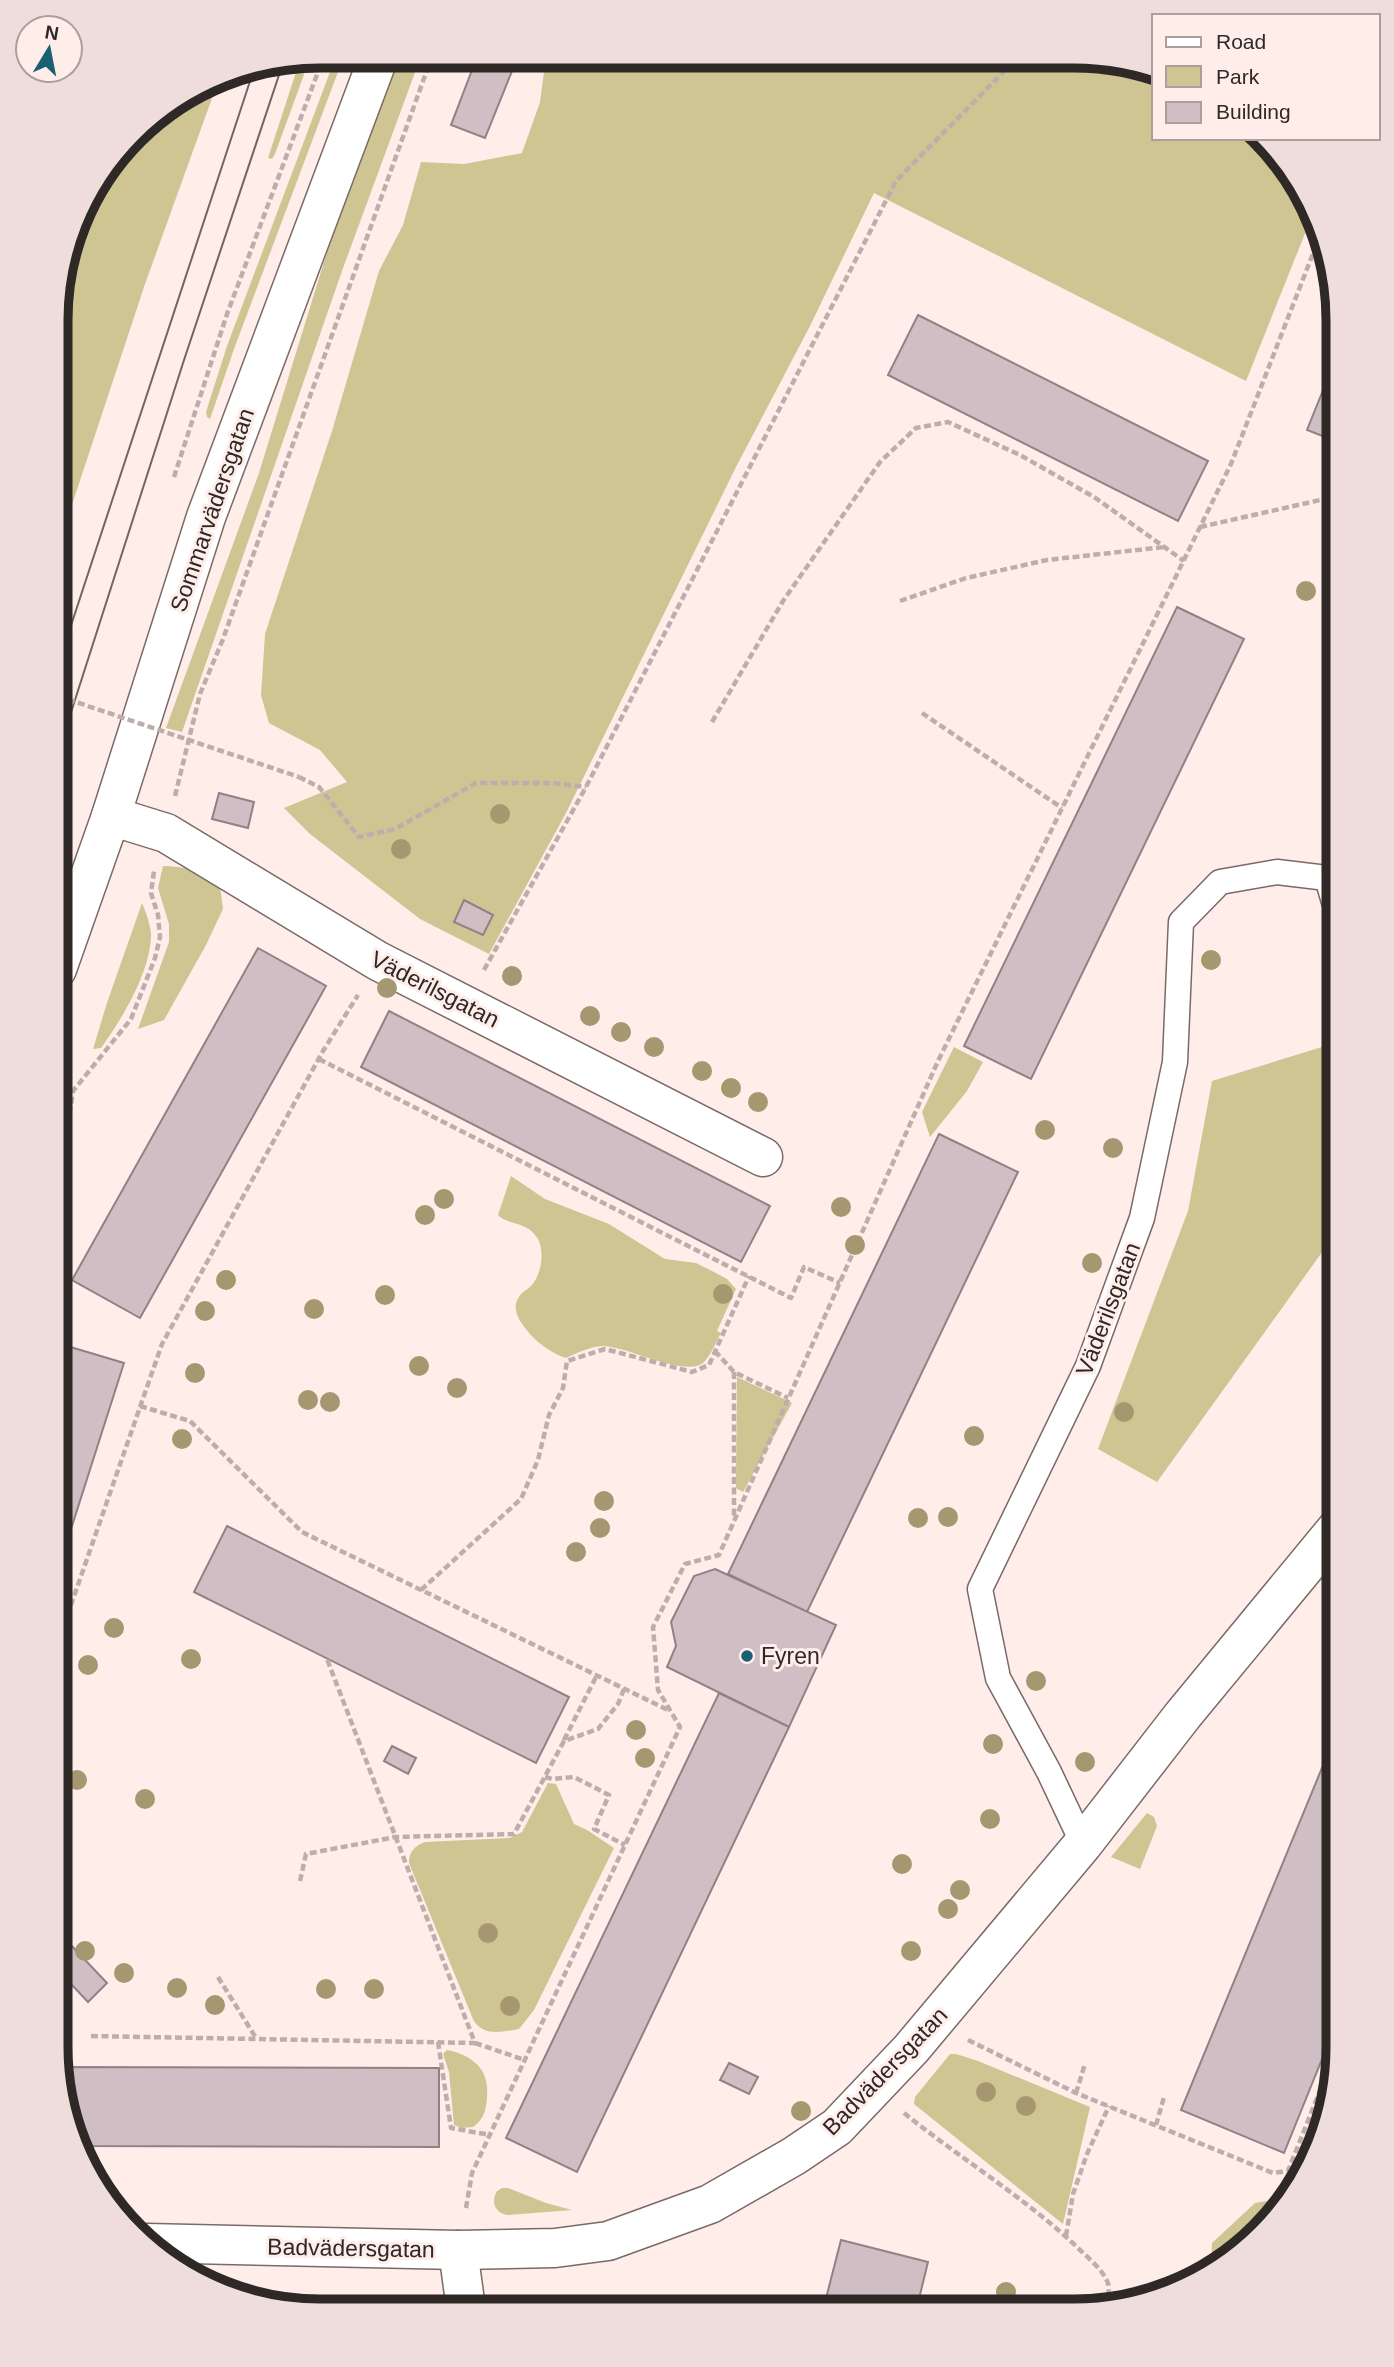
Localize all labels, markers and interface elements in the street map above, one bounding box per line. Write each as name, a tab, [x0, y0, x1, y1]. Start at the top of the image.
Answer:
north arrow	[14, 14, 84, 84]
legend	[1152, 14, 1380, 140]
text: N	[43, 21, 60, 44]
text: Road	[1216, 30, 1266, 53]
text: Park	[1216, 65, 1260, 88]
text: Building	[1216, 100, 1291, 123]
street label: Sommarvädersgatan	[165, 405, 259, 615]
street label: Väderilsgatan	[366, 945, 504, 1033]
street label: Väderilsgatan	[1071, 1239, 1145, 1379]
place label: Fyren	[761, 1643, 820, 1669]
marker: Fyren	[739, 1648, 755, 1664]
street label: Badvädersgatan	[817, 2002, 953, 2140]
street label: Badvädersgatan	[267, 2234, 435, 2262]

